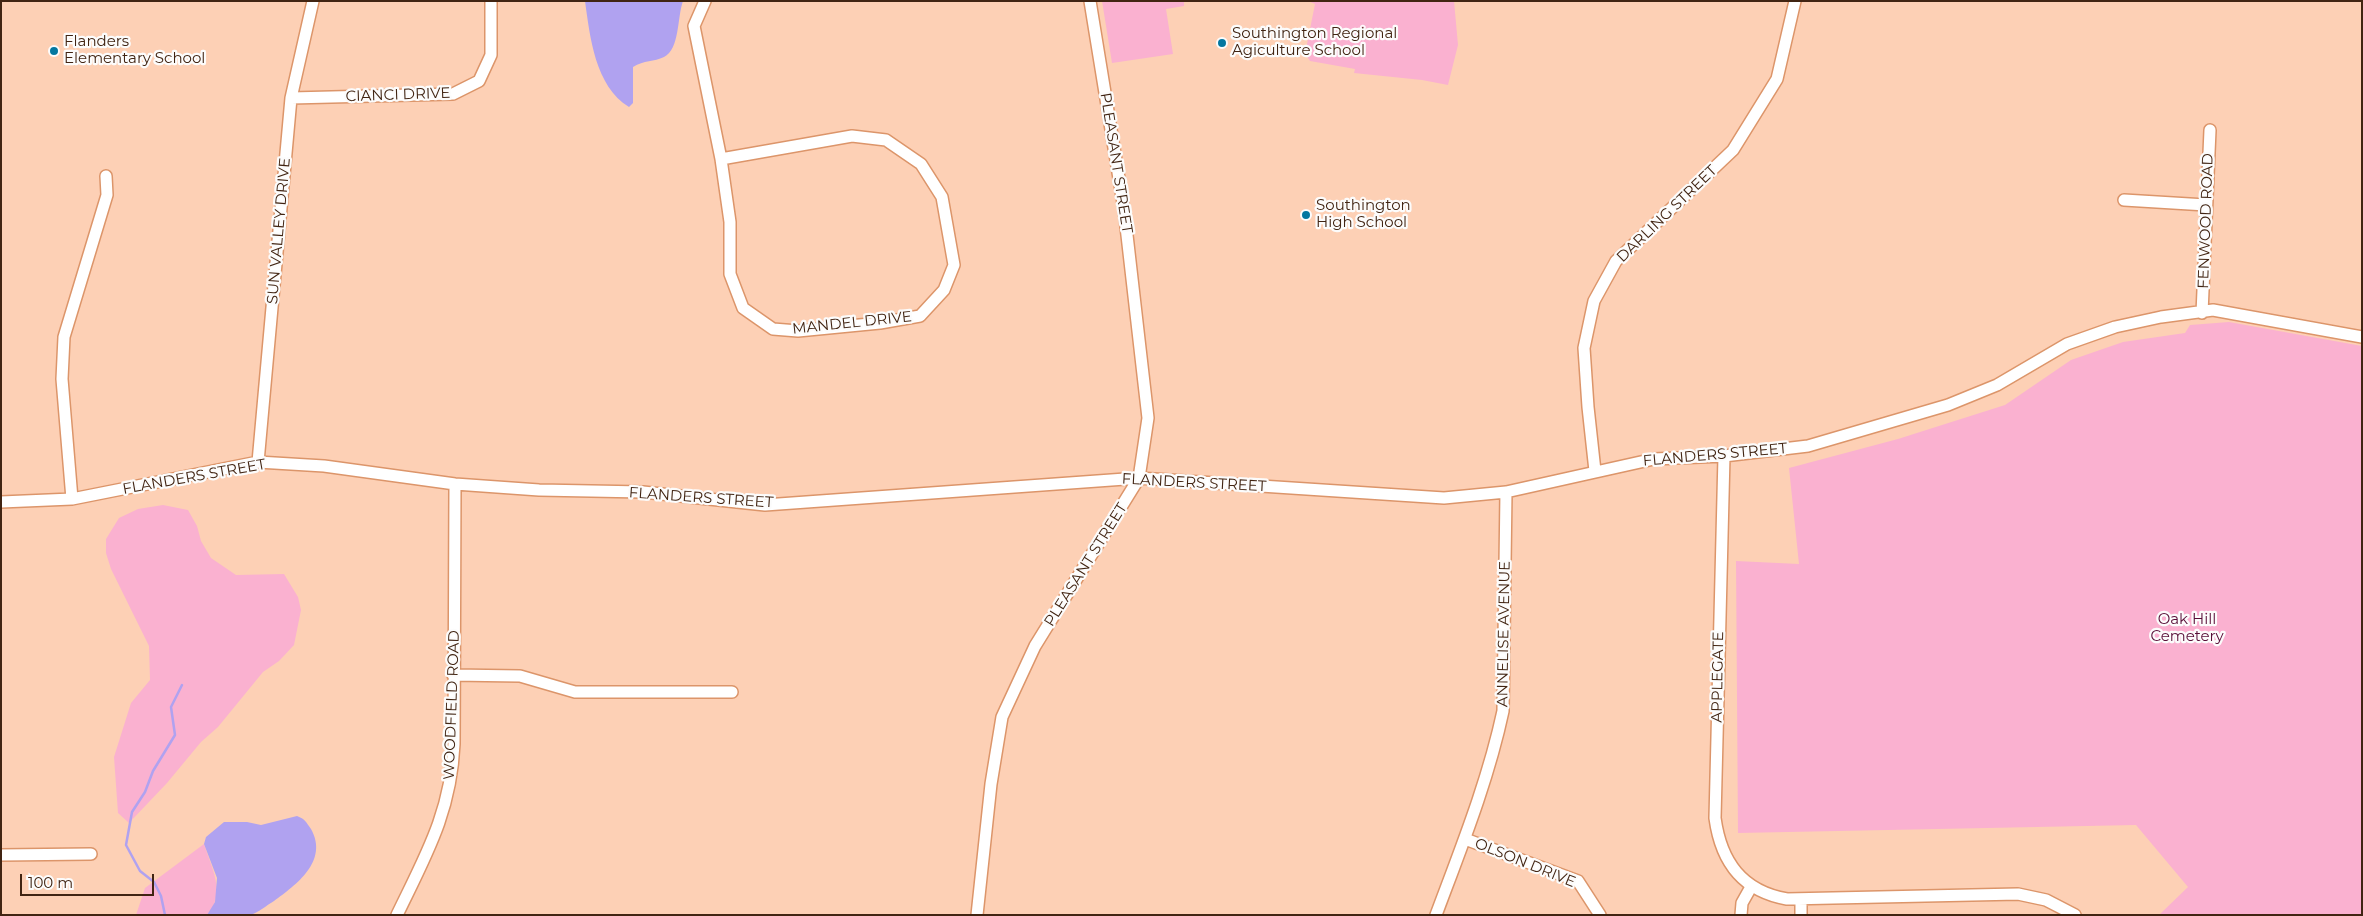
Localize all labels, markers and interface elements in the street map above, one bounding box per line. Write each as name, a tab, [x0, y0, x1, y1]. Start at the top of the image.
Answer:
place label: Southington Regional Agiculture School	[1232, 25, 1397, 60]
place label: Flanders Elementary School	[64, 33, 205, 68]
marker: Southington Regional Agiculture School	[1216, 37, 1228, 49]
marker: Flanders Elementary School	[48, 45, 60, 57]
street label: CIANCI DRIVE	[345, 84, 451, 106]
street label: PLEASANT STREET	[1096, 91, 1136, 235]
street label: FENWOOD ROAD	[2195, 153, 2217, 289]
street label: SUN VALLEY DRIVE	[264, 157, 294, 305]
street label: DARLING STREET	[1613, 162, 1721, 266]
place label: Southington High School	[1316, 197, 1411, 232]
marker: Southington High School	[1300, 209, 1312, 221]
street label: MANDEL DRIVE	[791, 308, 913, 338]
street label: FLANDERS STREET	[1642, 440, 1788, 470]
street label: FLANDERS STREET	[121, 456, 267, 498]
street label: FLANDERS STREET	[1121, 470, 1267, 496]
street label: FLANDERS STREET	[628, 484, 774, 512]
street label: PLEASANT STREET	[1041, 500, 1131, 630]
street label: ANNELISE AVENUE	[1494, 561, 1514, 707]
park label: Oak Hill Cemetery	[2150, 611, 2224, 646]
street label: WOODFIELD ROAD	[440, 630, 464, 780]
street label: APPLEGATE	[1708, 631, 1728, 723]
street label: OLSON DRIVE	[1472, 835, 1578, 891]
scale bar	[22, 864, 156, 896]
text: 100 m	[28, 873, 73, 892]

